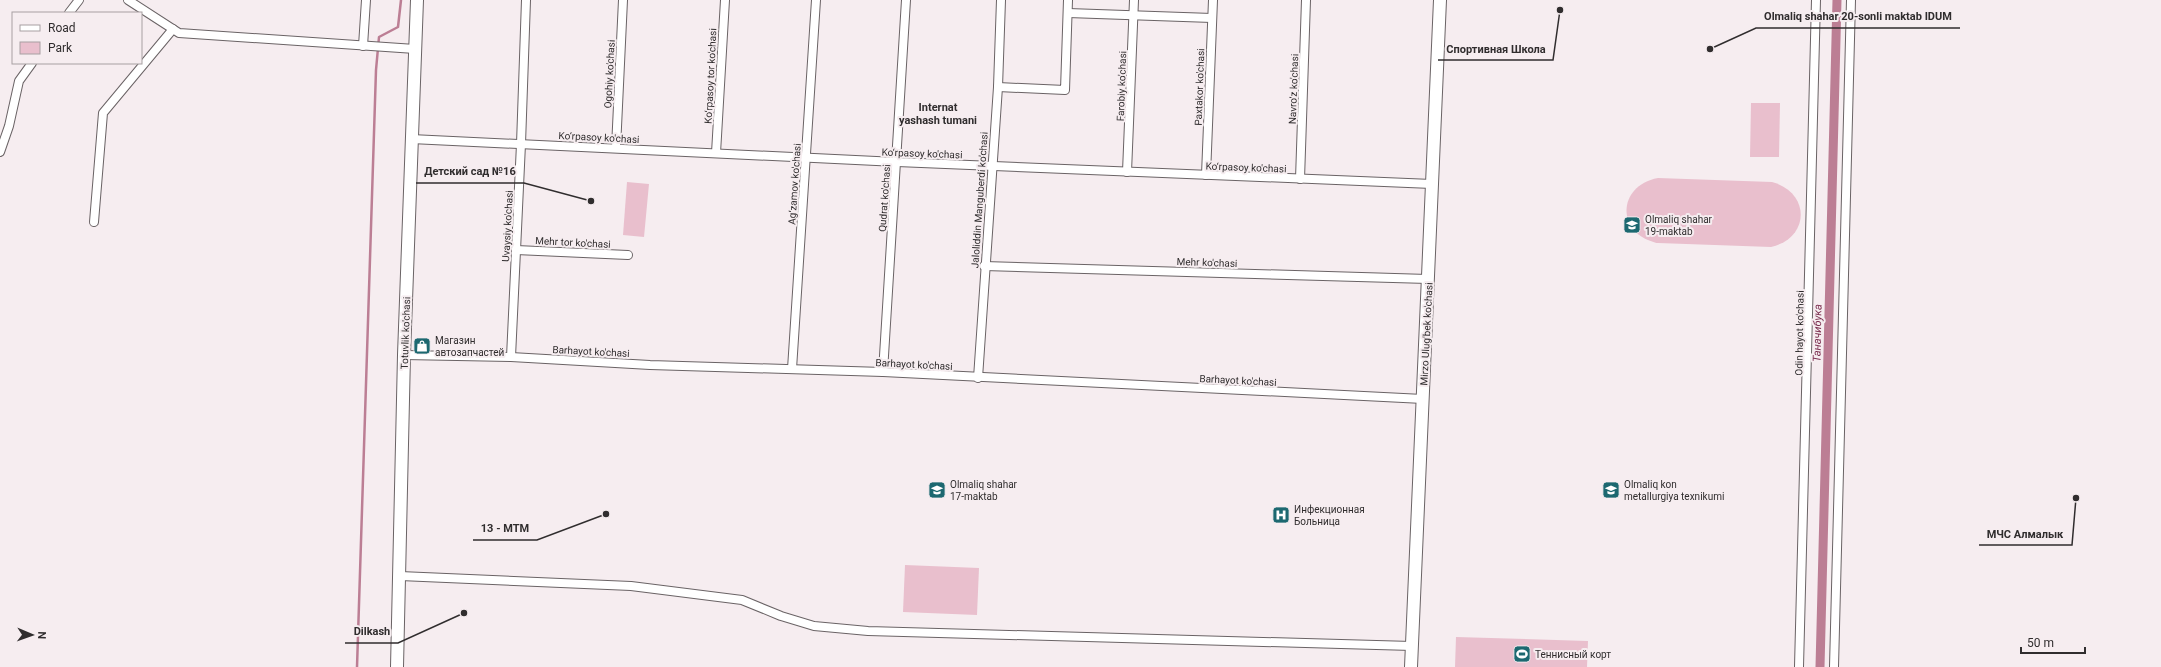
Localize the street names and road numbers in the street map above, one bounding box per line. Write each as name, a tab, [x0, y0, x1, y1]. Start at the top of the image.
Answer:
street label: Ko‘rpasoy tor ko'chasi	[703, 28, 718, 124]
street label: Ogohiy ko'chasi	[602, 39, 617, 109]
street label: Paxtakor ko'chasi	[1193, 48, 1206, 126]
street label: Farobiy ko'chasi	[1115, 51, 1128, 121]
street label: Navro‘z ko'chasi	[1287, 54, 1300, 124]
street label: Ko‘rpasoy ko'chasi	[558, 130, 640, 145]
street label: Jaloliddin Manguberdi ko'chasi	[969, 132, 990, 269]
street label: Ag‘zamov ko'chasi	[786, 143, 803, 225]
street label: Ko‘rpasoy ko'chasi	[881, 147, 963, 160]
street label: Ko‘rpasoy ko'chasi	[1205, 161, 1287, 174]
street label: Qudrat ko'chasi	[877, 164, 892, 232]
street label: Uvaysiy ko'chasi	[500, 190, 515, 262]
street label: Mehr tor ko'chasi	[535, 235, 611, 250]
street label: Mehr ko'chasi	[1176, 256, 1238, 269]
street label: Mirzo Ulug'bek ko'chasi	[1418, 282, 1435, 386]
street label: Odin hayot ko'chasi	[1793, 290, 1806, 376]
street label: Totuvlik ko'chasi	[399, 297, 412, 369]
street label: Barhayot ko'chasi	[552, 344, 630, 359]
street label: Barhayot ko'chasi	[875, 357, 953, 372]
street label: Barhayot ko'chasi	[1199, 373, 1277, 388]

